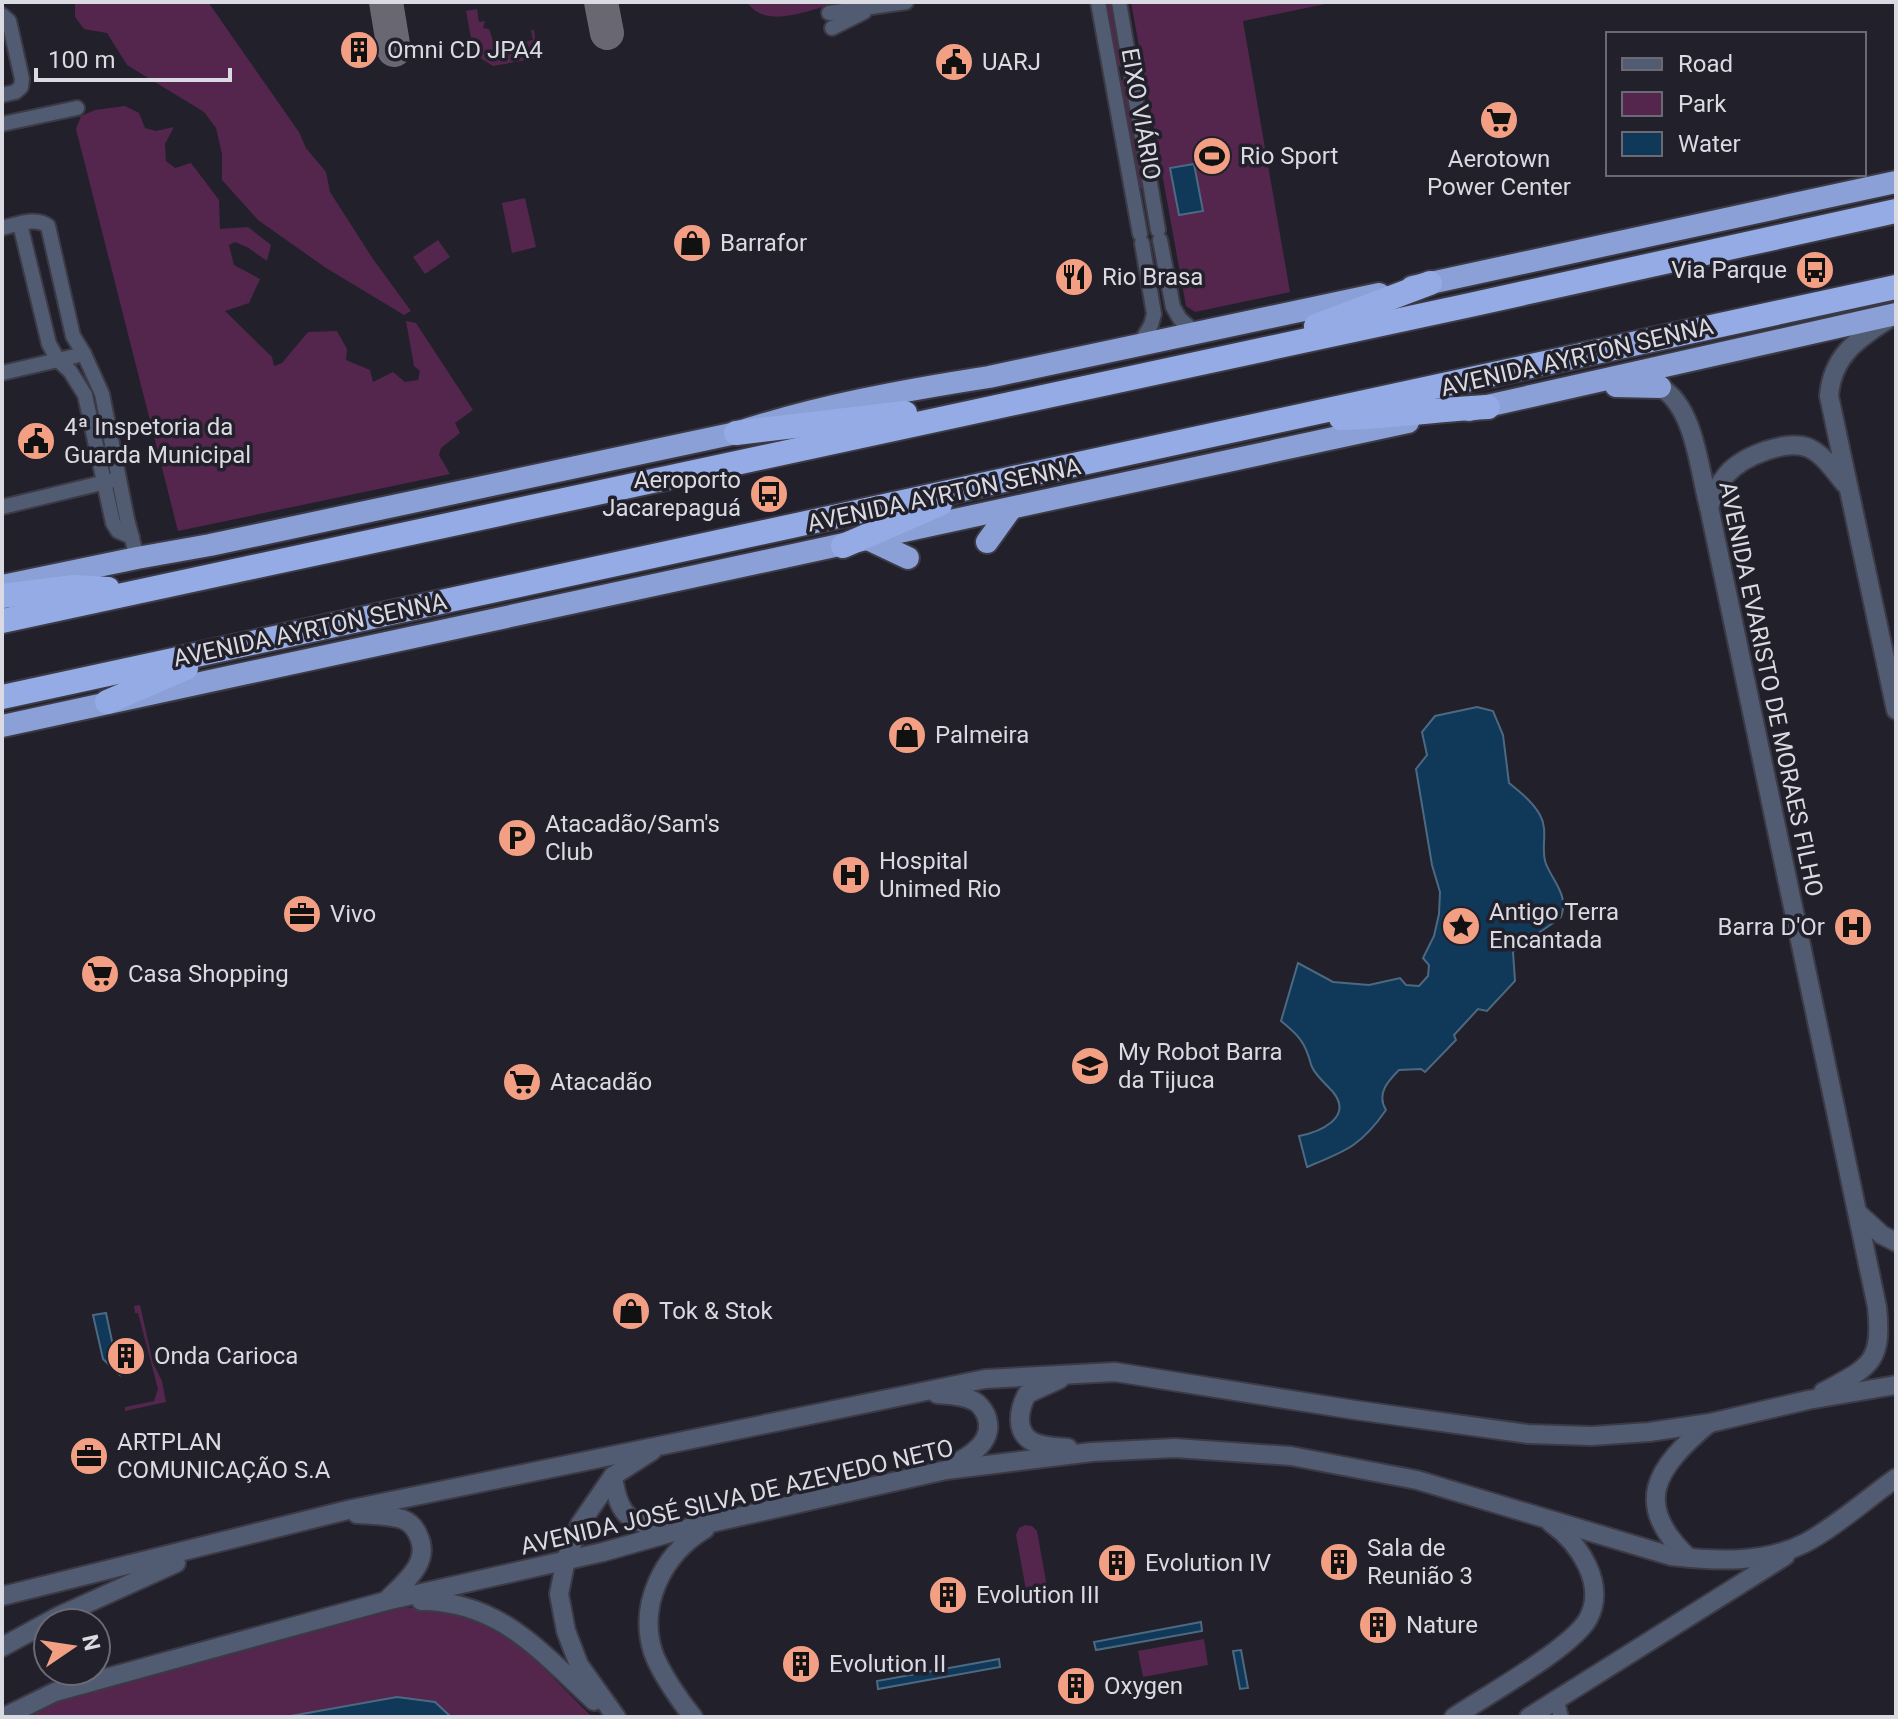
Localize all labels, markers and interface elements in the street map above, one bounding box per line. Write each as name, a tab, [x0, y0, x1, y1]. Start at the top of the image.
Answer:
building icon: Omni CD JPA4	[338, 29, 380, 71]
scale bar	[36, 32, 230, 82]
legend	[1606, 32, 1866, 176]
place label: Omni CD JPA4	[387, 36, 543, 64]
public building icon: UARJ	[933, 41, 975, 83]
text: 100 m	[48, 46, 115, 74]
street label: EIXO VIÁRIO	[1116, 46, 1166, 182]
place label: UARJ	[982, 48, 1041, 76]
text: Road	[1678, 50, 1733, 78]
text: Park	[1678, 90, 1727, 118]
supermarket icon: Aerotown Power Center	[1478, 99, 1520, 141]
text: Water	[1678, 130, 1741, 158]
sports icon: Rio Sport	[1191, 135, 1233, 177]
place label: Rio Sport	[1240, 142, 1338, 170]
place label: Aerotown Power Center	[1427, 145, 1571, 201]
shop icon: Barrafor	[671, 222, 713, 264]
place label: Barrafor	[720, 229, 807, 257]
bus stop icon: Via Parque	[1794, 249, 1836, 291]
restaurant icon: Rio Brasa	[1053, 256, 1095, 298]
place label: Via Parque	[1671, 256, 1787, 284]
place label: Rio Brasa	[1102, 263, 1203, 291]
street label: AVENIDA AYRTON SENNA	[1438, 312, 1716, 402]
place label: 4ª Inspetoria da Guarda Municipal	[64, 413, 251, 469]
public building icon: 4ª Inspetoria da Guarda Municipal	[15, 420, 57, 462]
street label: AVENIDA AYRTON SENNA	[805, 452, 1084, 538]
place label: Aeroporto Jacarepaguá	[602, 466, 741, 522]
bus stop icon: Aeroporto Jacarepaguá	[748, 473, 790, 515]
street label: AVENIDA EVARISTO DE MORAES FILHO	[1713, 479, 1829, 899]
street label: AVENIDA AYRTON SENNA	[171, 587, 450, 673]
shop icon: Palmeira	[886, 714, 928, 756]
place label: Palmeira	[935, 721, 1029, 749]
place label: Atacadão/Sam's Club	[545, 810, 720, 866]
parking icon: Atacadão/Sam's Club	[496, 817, 538, 859]
place label: Hospital Unimed Rio	[879, 847, 1001, 903]
hospital icon: Hospital Unimed Rio	[830, 854, 872, 896]
office icon: Vivo	[281, 893, 323, 935]
place label: Antigo Terra Encantada	[1489, 898, 1619, 954]
place label: Vivo	[330, 900, 376, 928]
place icon: Antigo Terra Encantada	[1440, 905, 1482, 947]
hospital icon: Barra D'Or	[1832, 906, 1874, 948]
place label: Barra D'Or	[1718, 913, 1825, 941]
supermarket icon: Casa Shopping	[79, 953, 121, 995]
place label: Casa Shopping	[128, 960, 289, 988]
place label: My Robot Barra da Tijuca	[1118, 1038, 1283, 1094]
school or university icon: My Robot Barra da Tijuca	[1069, 1045, 1111, 1087]
supermarket icon: Atacadão	[501, 1061, 543, 1103]
place label: Atacadão	[550, 1068, 652, 1096]
shop icon: Tok & Stok	[610, 1290, 652, 1332]
place label: Tok & Stok	[659, 1297, 773, 1325]
building icon: Onda Carioca	[105, 1335, 147, 1377]
place label: Onda Carioca	[154, 1342, 298, 1370]
place label: ARTPLAN COMUNICAÇÃO S.A	[117, 1428, 331, 1484]
street label: AVENIDA JOSÉ SILVA DE AZEVEDO NETO	[518, 1434, 956, 1560]
office icon: ARTPLAN COMUNICAÇÃO S.A	[68, 1435, 110, 1477]
place label: Sala de Reunião 3	[1367, 1534, 1473, 1590]
building icon: Sala de Reunião 3	[1318, 1541, 1360, 1583]
building icon: Evolution IV	[1096, 1542, 1138, 1584]
place label: Evolution IV	[1145, 1549, 1271, 1577]
building icon: Evolution III	[927, 1574, 969, 1616]
place label: Evolution III	[976, 1581, 1100, 1609]
building icon: Nature	[1357, 1604, 1399, 1646]
north arrow	[32, 1607, 112, 1687]
place label: Nature	[1406, 1611, 1478, 1639]
text: N	[77, 1632, 105, 1653]
building icon: Evolution II	[780, 1643, 822, 1685]
place label: Evolution II	[829, 1650, 946, 1678]
building icon: Oxygen	[1055, 1665, 1097, 1707]
place label: Oxygen	[1104, 1672, 1183, 1700]

